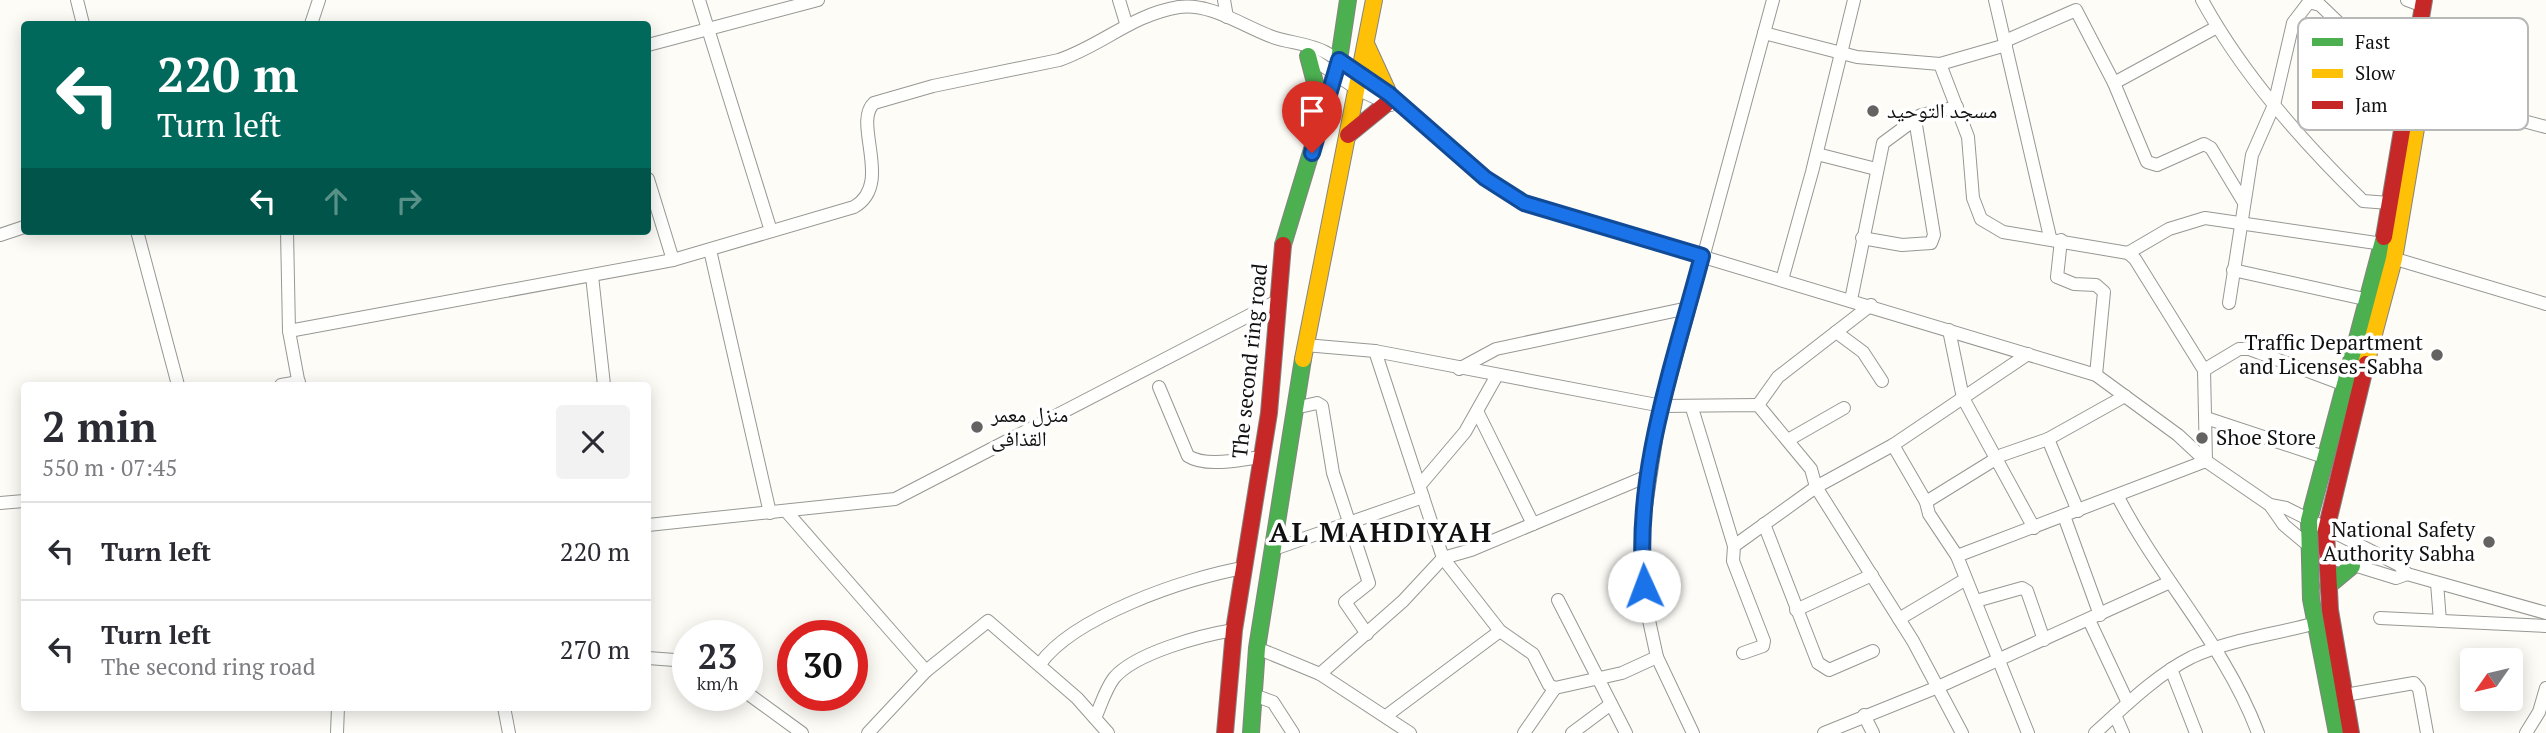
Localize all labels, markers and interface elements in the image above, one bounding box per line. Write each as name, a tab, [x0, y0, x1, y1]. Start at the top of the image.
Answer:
legend	[2298, 18, 2528, 130]
text: Fast	[2355, 29, 2390, 54]
text: 220 m	[157, 41, 299, 106]
icon: left	[42, 49, 133, 140]
text: Slow	[2355, 60, 2396, 85]
pin	[1282, 81, 1342, 153]
icon: arrive	[1293, 92, 1331, 130]
text: Jam	[2355, 92, 2388, 117]
place label: مسجد التوحيد	[1887, 96, 1997, 124]
marker: مسجد التوحيد	[1865, 103, 1881, 119]
text: Turn left	[157, 104, 281, 146]
icon: left	[244, 182, 282, 220]
icon: ahead	[317, 182, 355, 220]
icon: right	[390, 182, 428, 220]
street label: The second ring road	[1225, 262, 1273, 460]
place label: Traffic Department and Licenses-Sabha	[2239, 328, 2423, 380]
marker: Traffic Department and Licenses-Sabha	[2429, 347, 2445, 363]
text: 2 min	[42, 398, 157, 454]
place label: منزل معمر القذافى	[990, 400, 1068, 452]
button: close	[556, 405, 630, 479]
marker: منزل معمر القذافى	[969, 419, 985, 435]
place label: Shoe Store	[2216, 423, 2316, 451]
marker: Shoe Store	[2194, 430, 2210, 446]
text: 550 m · 07:45	[42, 452, 177, 483]
district label: AL MAHDIYAH	[1269, 513, 1493, 550]
place label: National Safety Authority Sabha	[2323, 515, 2475, 567]
icon: left	[42, 532, 80, 570]
text: Turn left	[101, 534, 211, 568]
text: 220 m	[560, 534, 630, 568]
marker: National Safety Authority Sabha	[2481, 534, 2497, 550]
position arrow	[1607, 549, 1681, 623]
text: Turn left	[101, 617, 211, 651]
speed limit sign: 30	[777, 620, 868, 711]
icon: left	[42, 630, 80, 668]
text: 270 m	[560, 632, 630, 666]
text: 23	[698, 633, 737, 679]
north arrow	[2460, 648, 2524, 710]
map controls	[2460, 648, 2523, 711]
text: The second ring road	[101, 651, 316, 682]
text: km/h	[697, 671, 738, 695]

